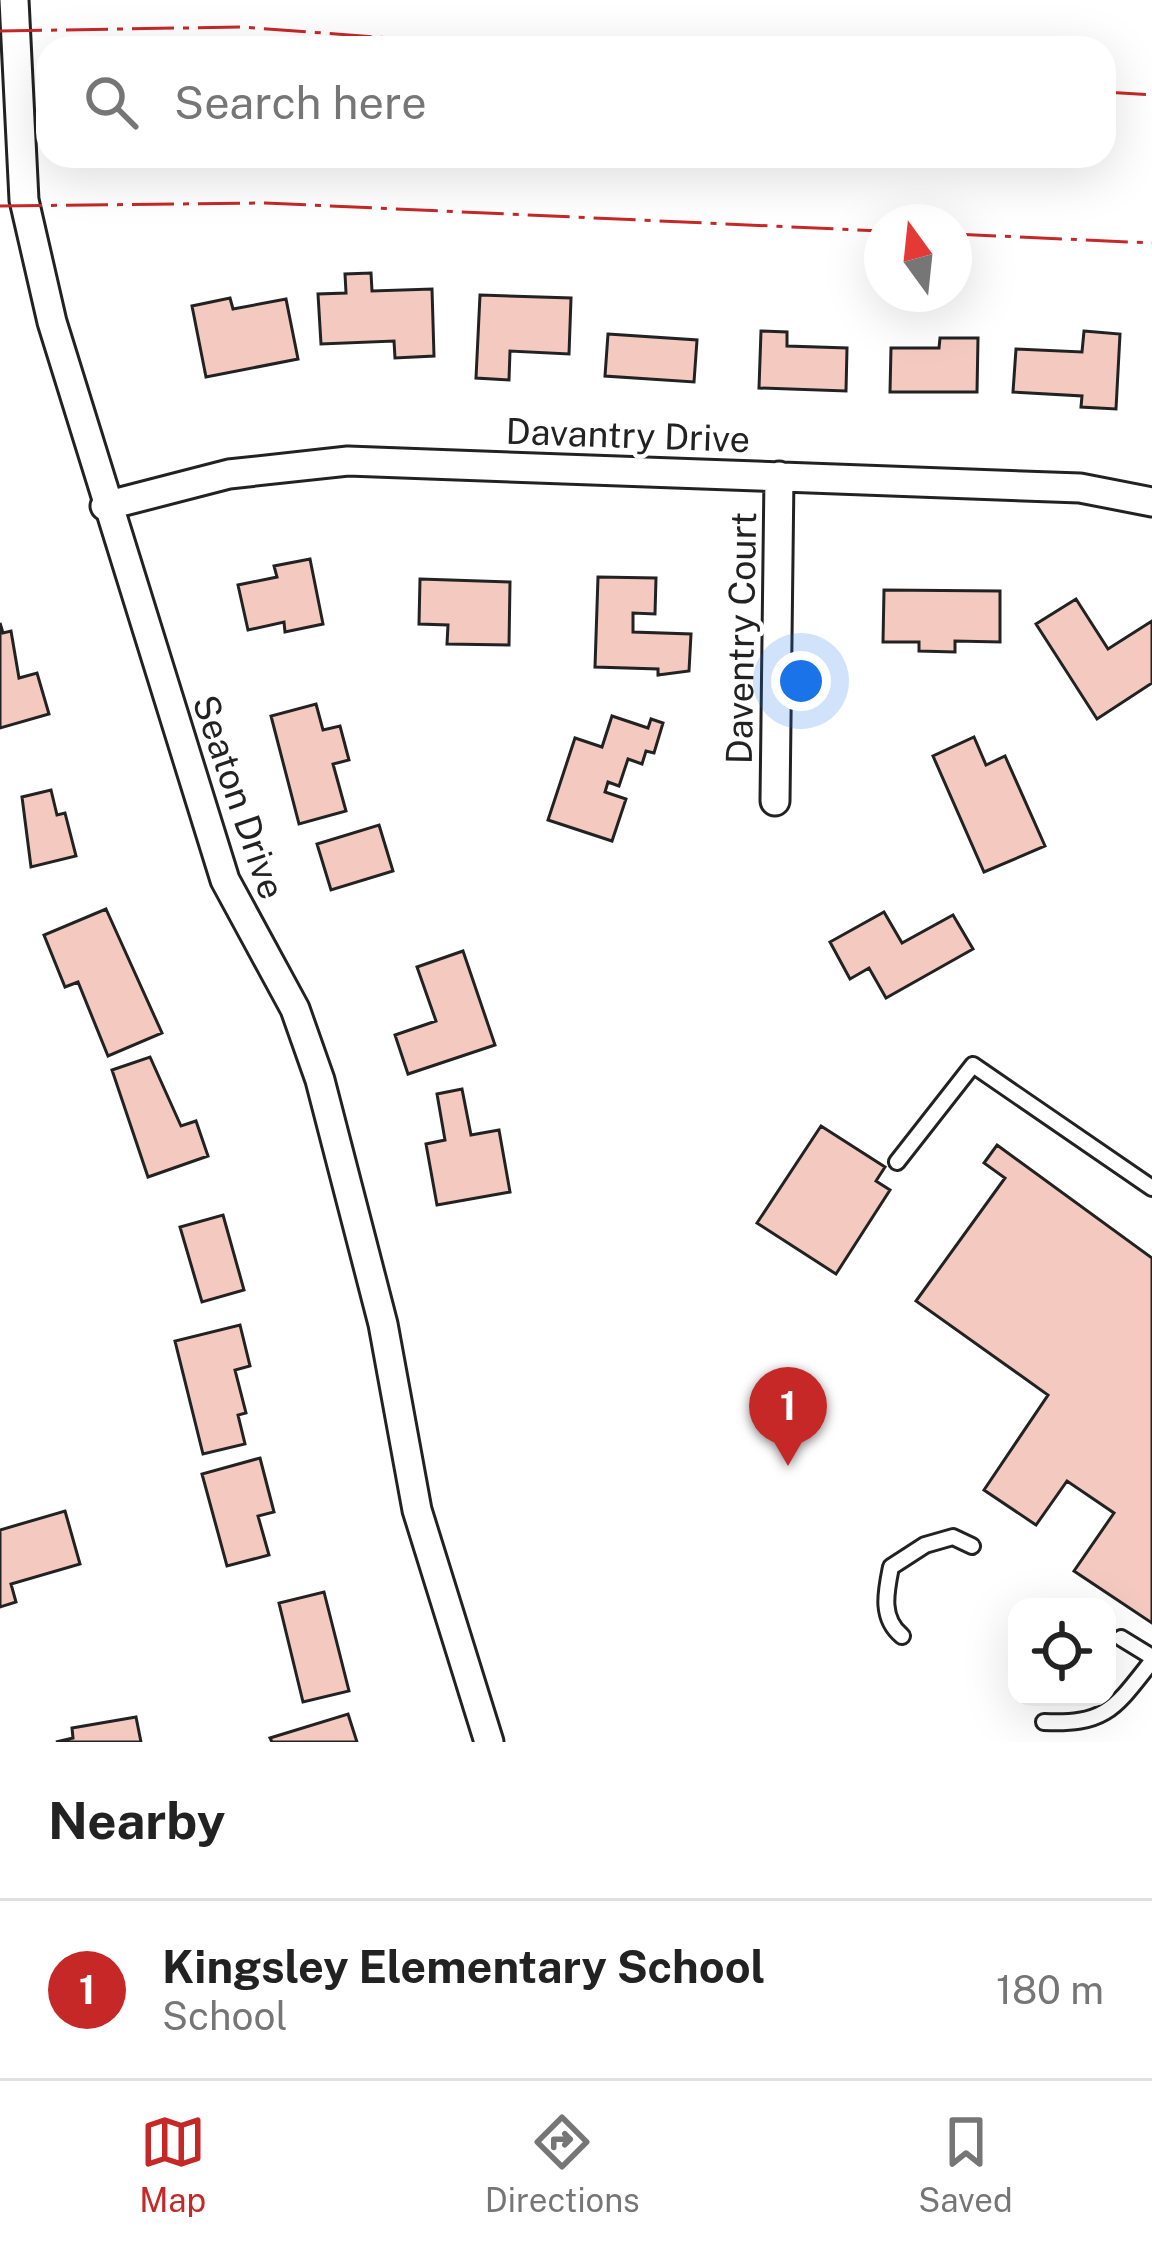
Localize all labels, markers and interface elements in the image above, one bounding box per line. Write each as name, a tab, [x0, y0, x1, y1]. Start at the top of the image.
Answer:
search box	[36, 36, 1116, 168]
icon: search	[78, 69, 144, 135]
text: Search here	[174, 76, 427, 129]
north arrow	[864, 204, 972, 312]
street label: Davantry Drive	[505, 410, 751, 460]
street label: Daventry Court	[718, 511, 764, 765]
your location	[771, 651, 831, 711]
street label: Seaton Drive	[184, 689, 294, 905]
pin: 1	[749, 1367, 827, 1466]
map controls	[1008, 1598, 1116, 1706]
button: locate	[1008, 1598, 1116, 1706]
text: Nearby	[48, 1791, 225, 1850]
text: Kingsley Elementary School	[162, 1940, 765, 1993]
text: 1	[79, 1967, 95, 2013]
text: 180 m	[996, 1967, 1104, 2013]
text: School	[162, 1993, 287, 2039]
tab: Map	[139, 2109, 206, 2219]
tab: Directions	[485, 2109, 640, 2219]
tab: Saved	[918, 2109, 1013, 2219]

